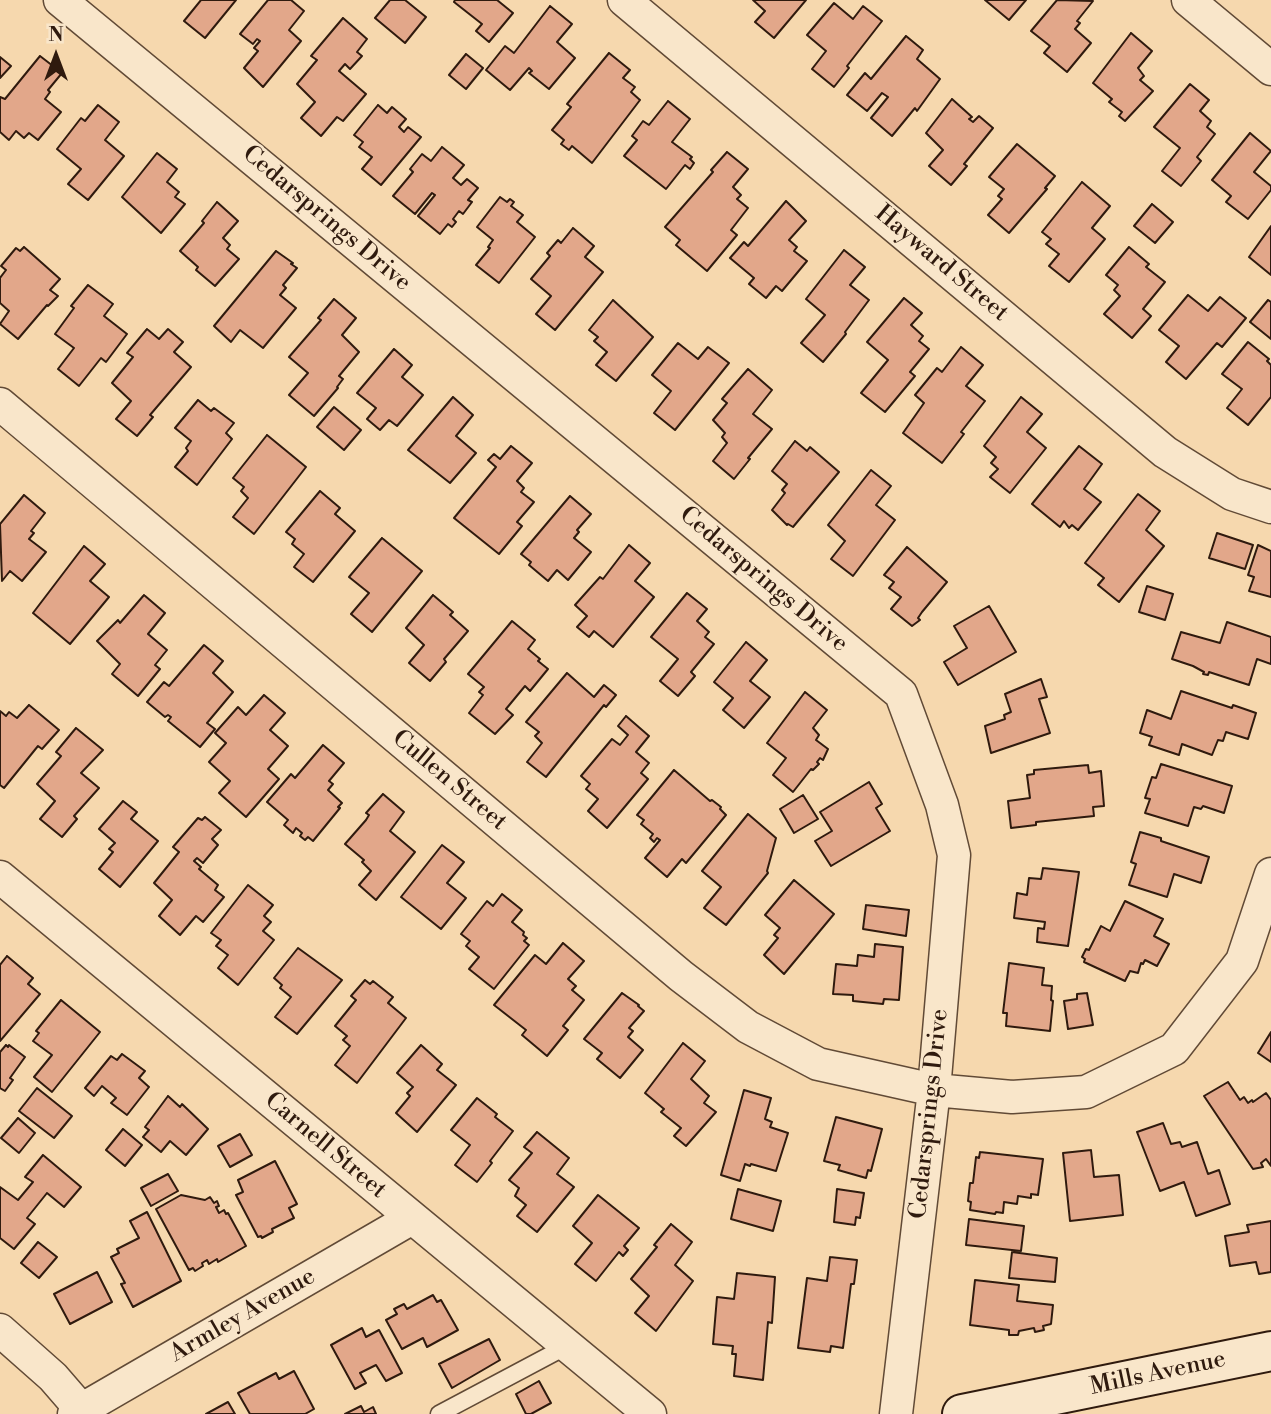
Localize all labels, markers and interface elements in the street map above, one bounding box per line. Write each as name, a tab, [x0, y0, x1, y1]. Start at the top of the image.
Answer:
north arrow	[21, 21, 91, 91]
text: N	[48, 23, 64, 47]
street label: Cedarsprings Drive	[236, 140, 416, 298]
street label: Hayward Street	[868, 200, 1014, 328]
street label: Cedarsprings Drive	[673, 501, 853, 659]
street label: Cullen Street	[386, 725, 512, 837]
street label: Cedarsprings Drive	[905, 1007, 955, 1221]
street label: Carnell Street	[258, 1087, 392, 1205]
street label: Armley Avenue	[165, 1263, 321, 1369]
street label: Mills Avenue	[1088, 1346, 1228, 1402]

